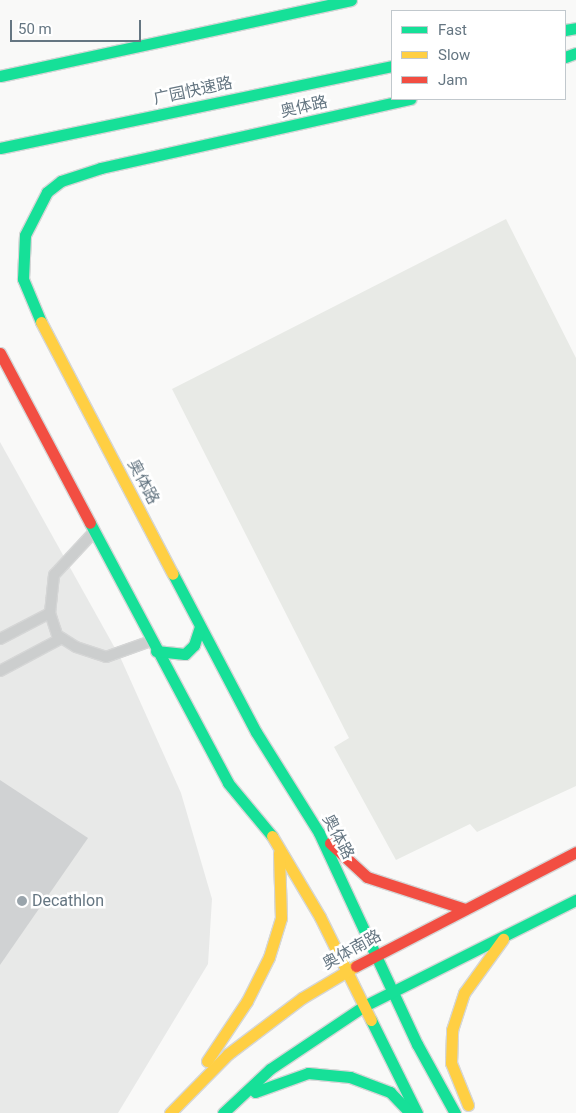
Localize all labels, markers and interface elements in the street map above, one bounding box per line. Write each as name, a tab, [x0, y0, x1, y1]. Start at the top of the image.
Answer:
scale bar	[12, 10, 144, 42]
legend	[391, 10, 566, 100]
text: 50 m	[18, 20, 52, 38]
text: Fast	[438, 21, 467, 39]
text: Slow	[438, 46, 470, 64]
text: Jam	[438, 71, 468, 89]
street label: 广园快速路	[152, 73, 234, 109]
street label: 奥体路	[278, 92, 330, 122]
street label: 奥体路	[123, 456, 163, 508]
street label: 奥体路	[318, 811, 358, 863]
place label: Decathlon	[32, 891, 104, 911]
marker: Decathlon	[16, 895, 28, 907]
street label: 奥体南路	[319, 926, 385, 974]

